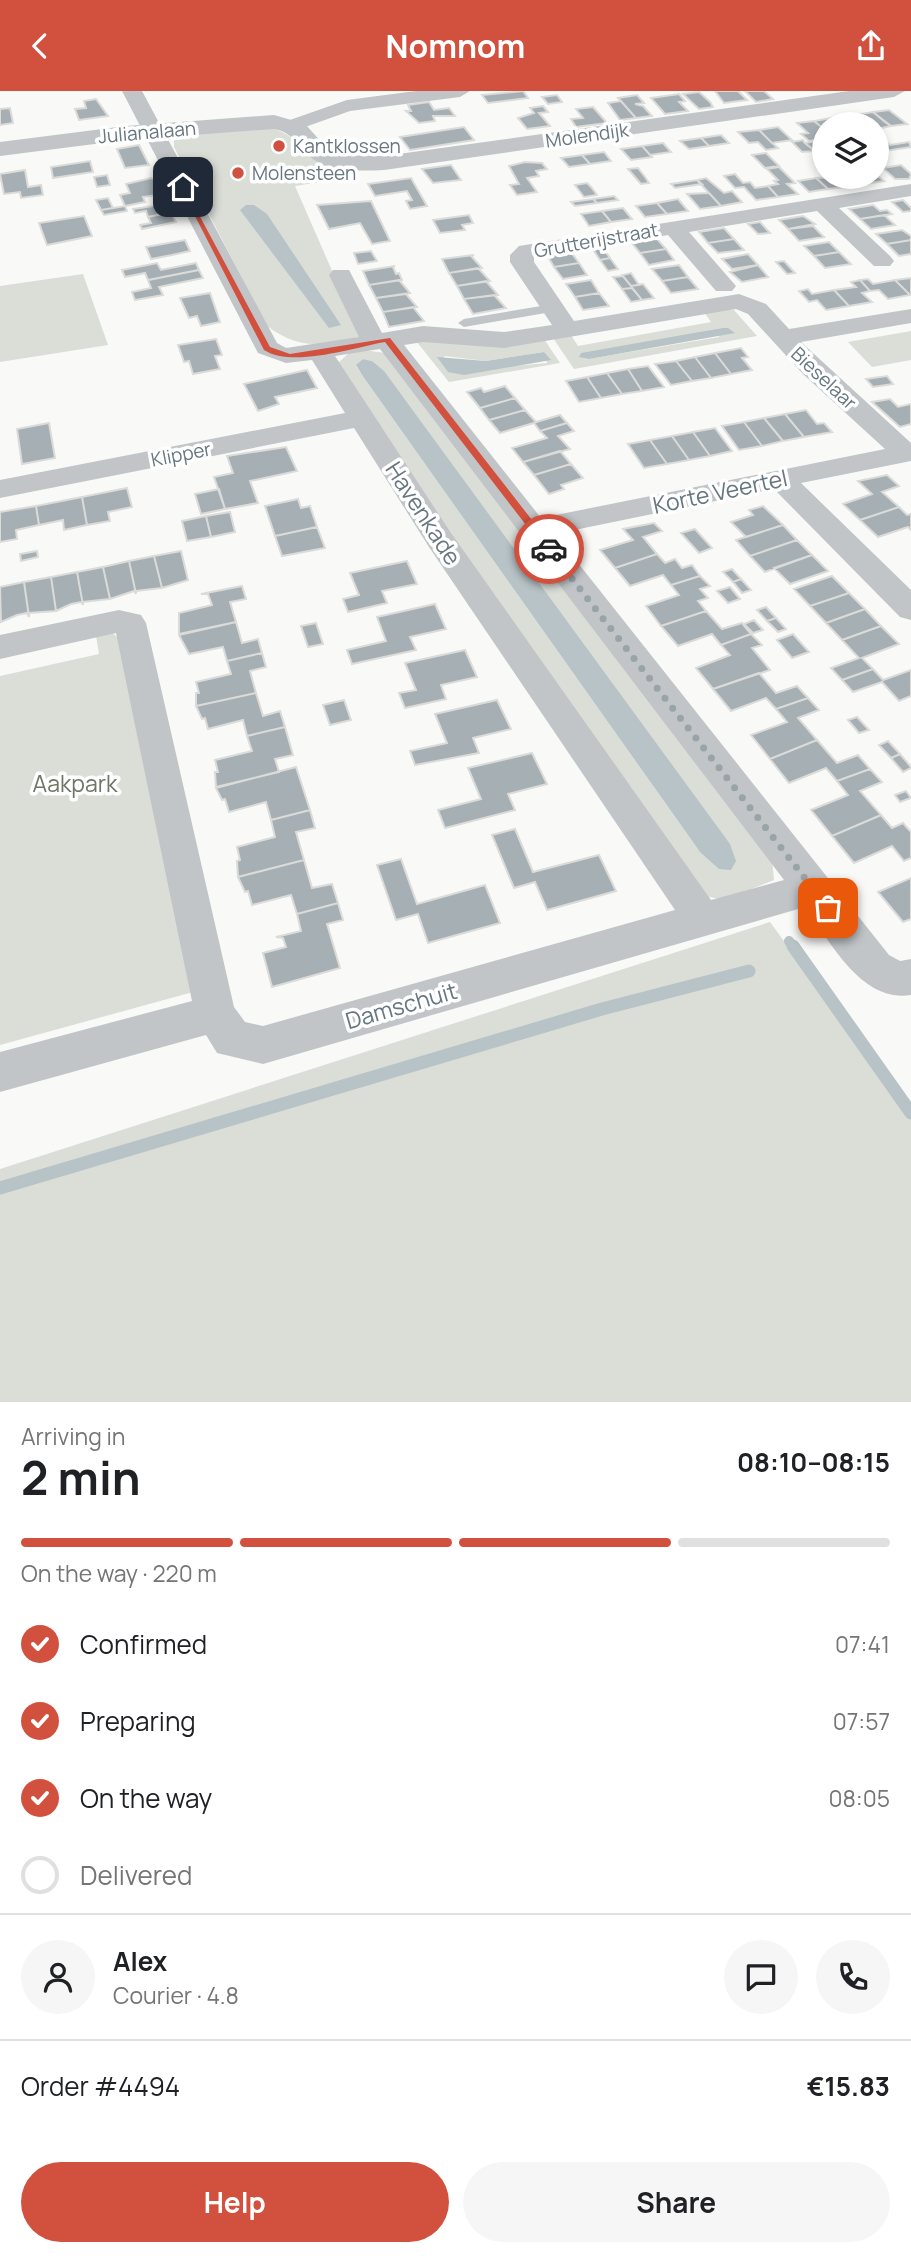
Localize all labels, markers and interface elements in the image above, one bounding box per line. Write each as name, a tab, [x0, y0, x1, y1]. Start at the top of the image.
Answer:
text: Nomnom	[386, 24, 525, 68]
icon: back	[21, 27, 59, 65]
icon: share	[852, 27, 890, 65]
map controls	[812, 112, 889, 189]
button: layers	[812, 112, 889, 189]
street label: Julianalaan	[97, 115, 197, 149]
street label: Molendijk	[544, 116, 631, 154]
place label: Kantklossen	[293, 133, 401, 159]
marker: Kantklossen	[271, 138, 287, 154]
pin	[153, 157, 213, 217]
place label: Molensteen	[252, 160, 356, 186]
marker: Molensteen	[230, 165, 246, 181]
icon: home	[164, 168, 202, 206]
street label: Grutterijstraat	[532, 216, 660, 264]
street label: Bieselaar	[786, 341, 862, 415]
street label: Klipper	[149, 435, 213, 473]
street label: Havenkade	[379, 455, 469, 571]
street label: Korte Veertel	[650, 461, 790, 521]
courier	[514, 514, 584, 584]
icon: car	[530, 530, 568, 568]
park label: Aakpark	[33, 767, 118, 799]
pin	[798, 878, 858, 938]
icon: bag	[809, 889, 847, 927]
street label: Damschuit	[342, 974, 460, 1036]
text: Arriving in	[21, 1420, 126, 1452]
text: 08:10–08:15	[737, 1444, 890, 1480]
text: 2 min	[21, 1446, 141, 1509]
text: On the way · 220 m	[21, 1557, 217, 1589]
icon: check	[21, 1625, 59, 1663]
text: Confirmed	[80, 1626, 207, 1662]
text: 07:41	[835, 1628, 890, 1660]
icon: check	[21, 1702, 59, 1740]
text: Preparing	[80, 1703, 196, 1739]
text: 07:57	[833, 1705, 890, 1737]
icon: check	[21, 1779, 59, 1817]
text: On the way	[80, 1780, 212, 1816]
text: 08:05	[828, 1782, 890, 1814]
text: Delivered	[80, 1857, 192, 1893]
button: person	[21, 1940, 95, 2014]
button: chat	[724, 1940, 798, 2014]
button: phone	[816, 1940, 890, 2014]
text: Alex	[113, 1943, 167, 1979]
text: Courier · 4.8	[113, 1979, 239, 2011]
text: Order #4494	[21, 2068, 180, 2104]
text: €15.83	[807, 2068, 890, 2104]
button: Help	[21, 2162, 449, 2242]
button: Share	[463, 2162, 890, 2242]

